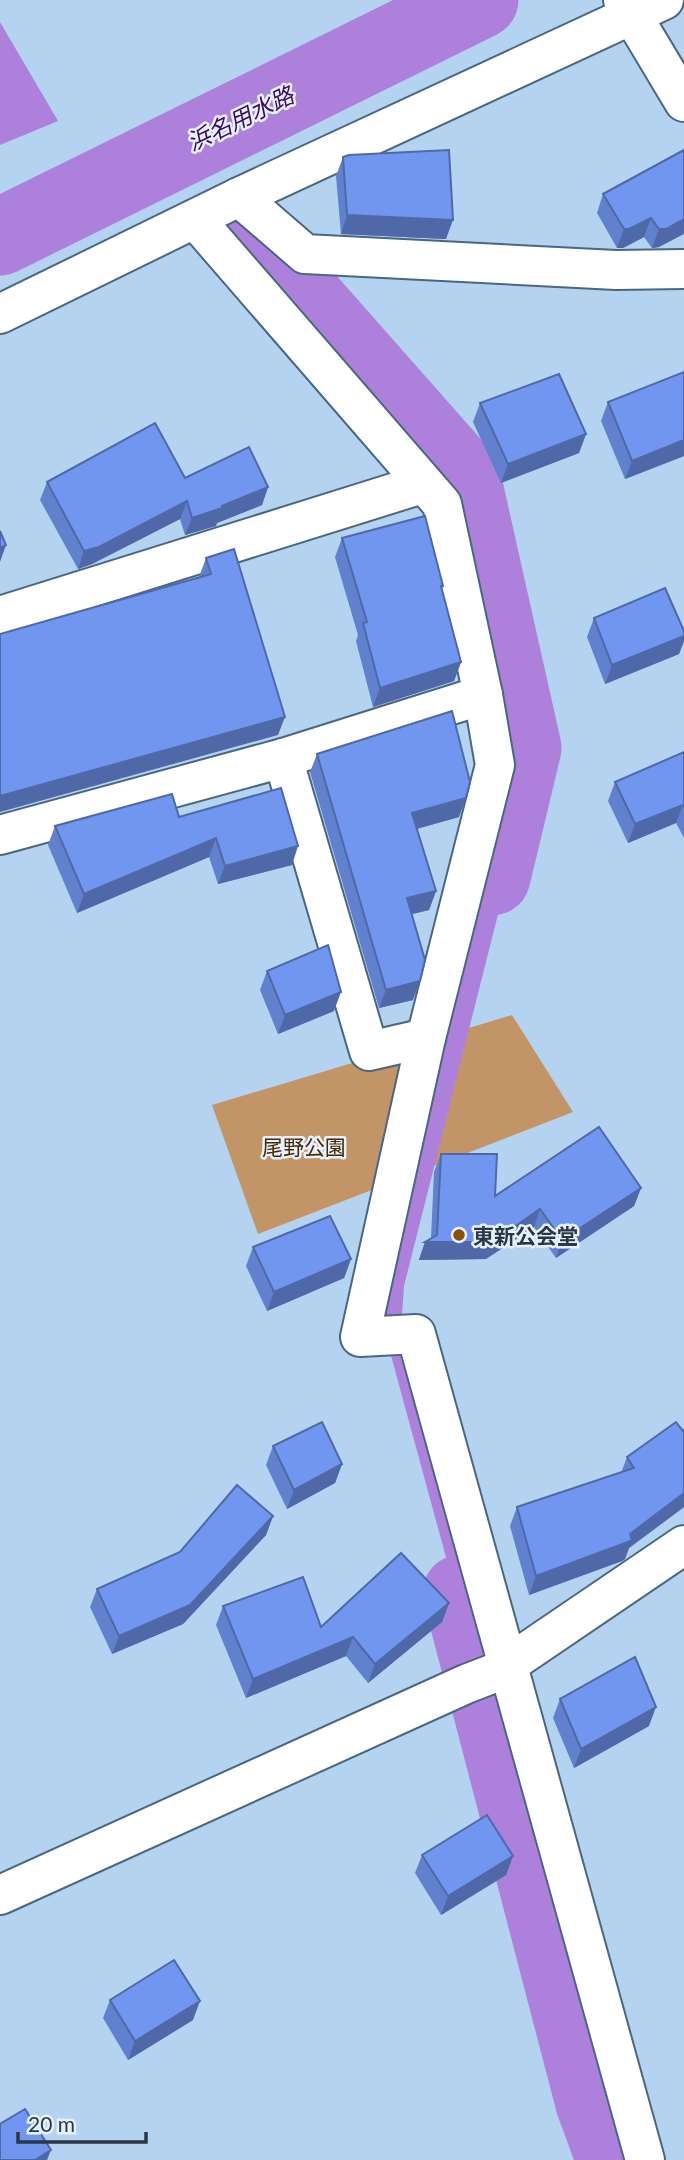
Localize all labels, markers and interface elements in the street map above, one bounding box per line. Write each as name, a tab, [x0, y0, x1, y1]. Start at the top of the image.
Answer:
water label: 浜名用水路	[182, 79, 300, 156]
park label: 尾野公園	[262, 1134, 346, 1159]
place label: 東新公会堂	[473, 1223, 578, 1248]
marker: 東新公会堂	[451, 1227, 467, 1243]
scale bar	[18, 2100, 145, 2144]
text: 20 m	[28, 2111, 75, 2136]

